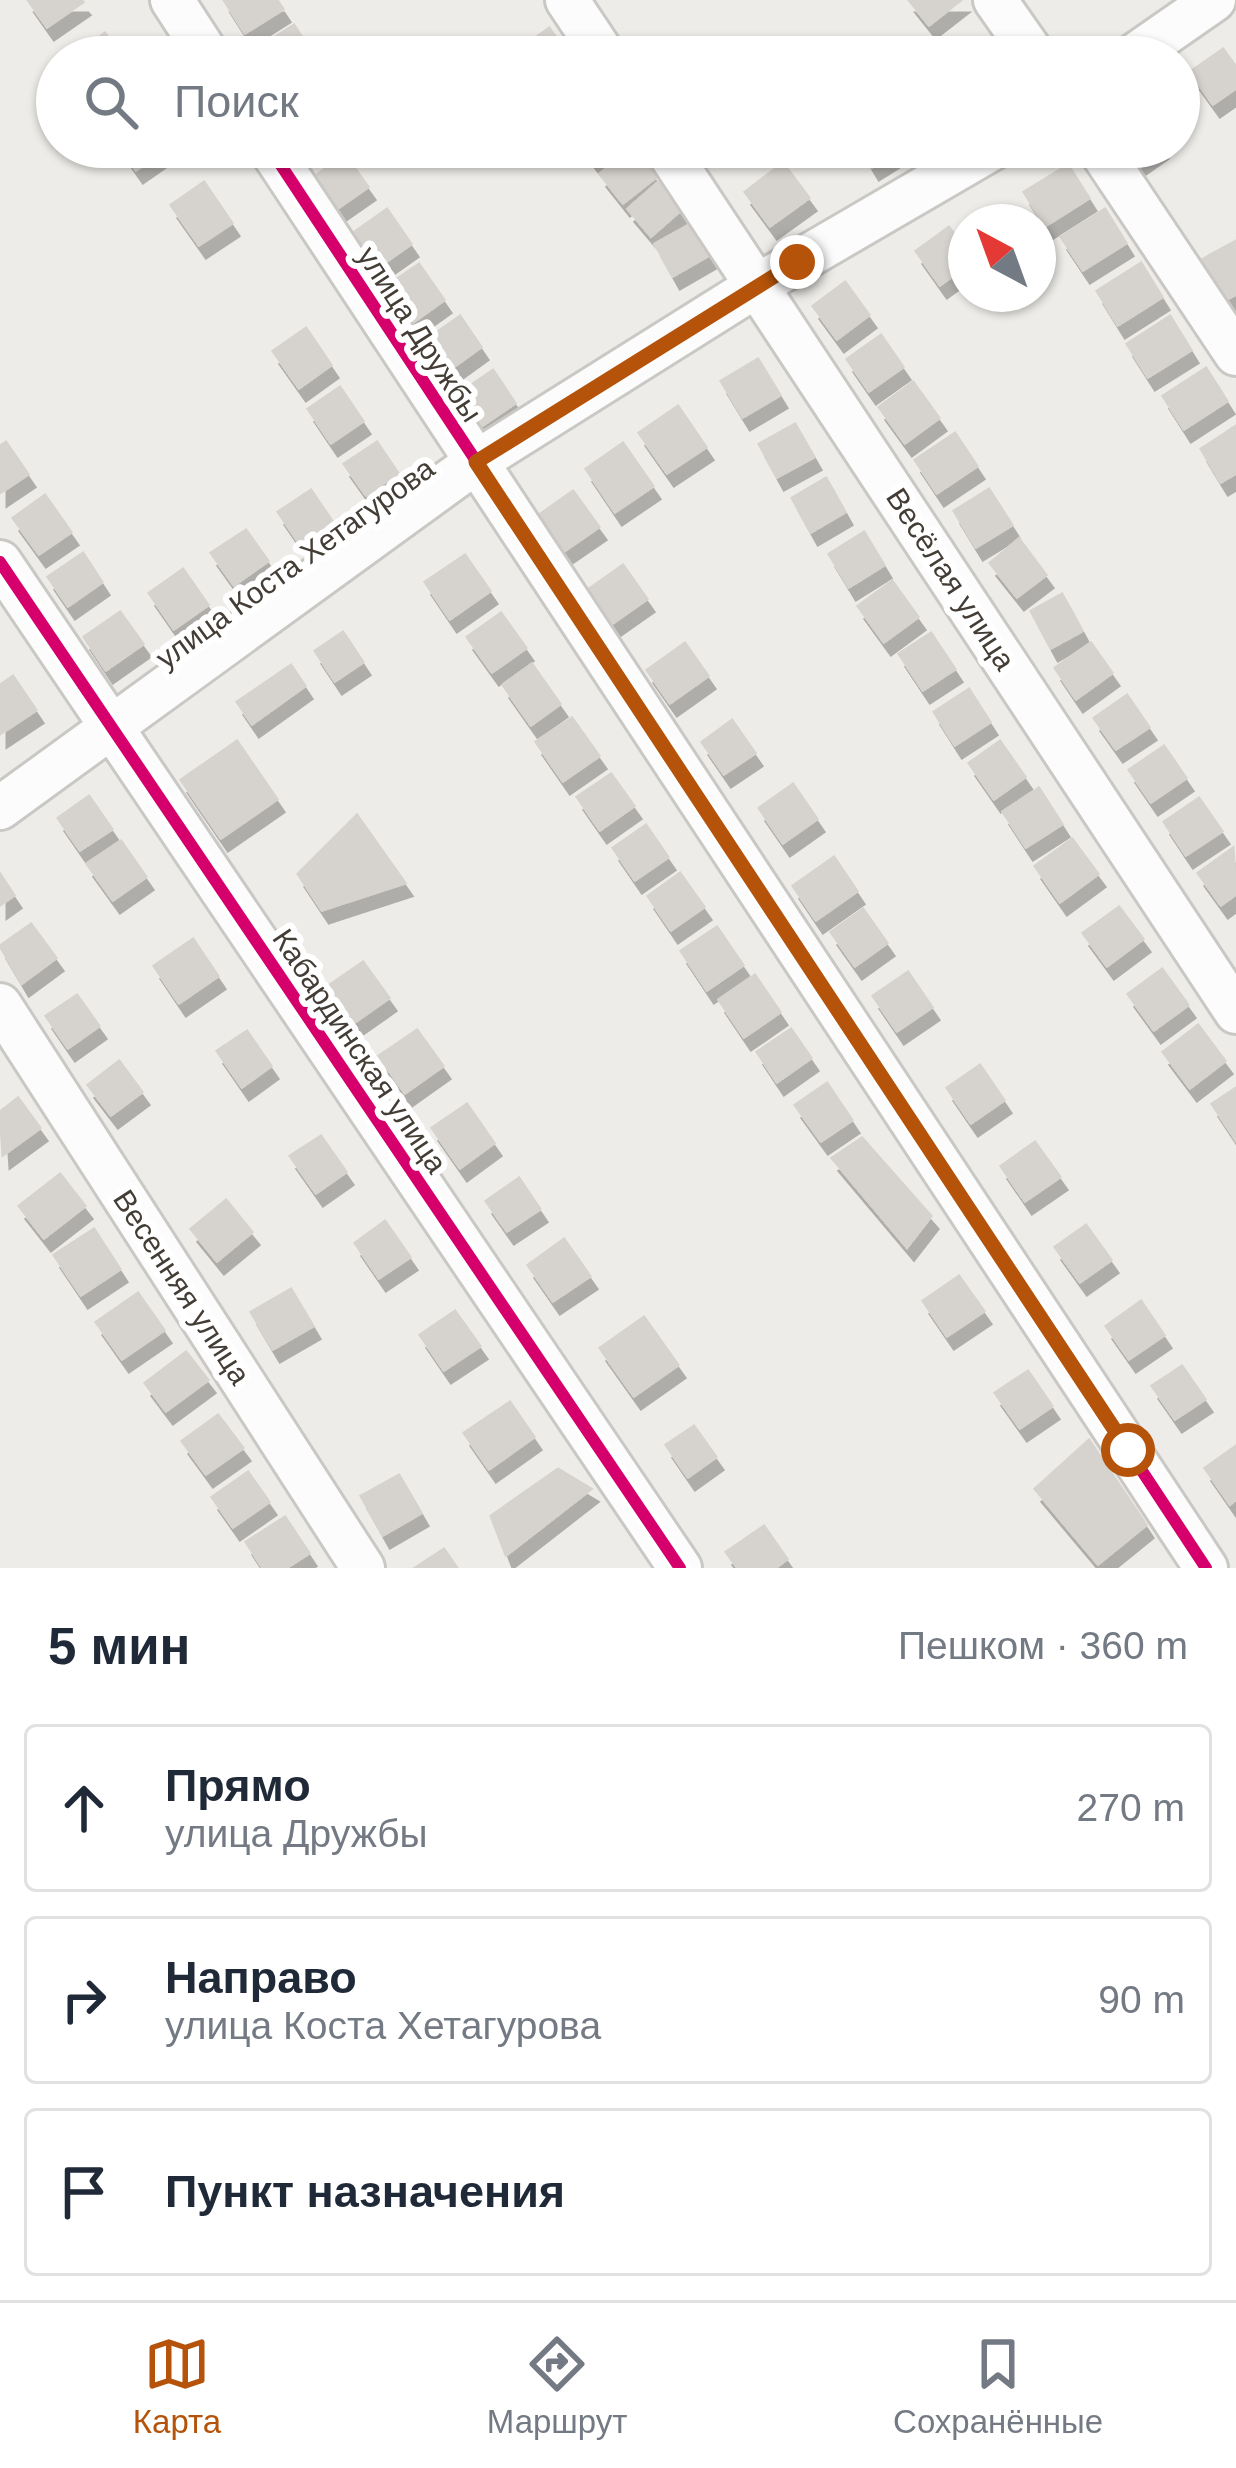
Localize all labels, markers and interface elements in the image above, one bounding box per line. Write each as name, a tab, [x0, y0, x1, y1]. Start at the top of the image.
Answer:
search box	[36, 36, 1200, 168]
icon: search	[78, 69, 144, 135]
text: Поиск	[174, 76, 299, 127]
north arrow	[948, 204, 1056, 312]
route end	[770, 235, 824, 289]
street label: улица Дружбы	[351, 240, 489, 428]
street label: улица Коста Хетагурова	[150, 451, 441, 675]
street label: Весёлая улица	[880, 482, 1022, 676]
street label: Кабардинская улица	[266, 923, 454, 1179]
street label: Весенняя улица	[107, 1184, 257, 1391]
route start	[1101, 1423, 1155, 1477]
text: 5 мин	[48, 1618, 190, 1675]
text: Пешком · 360 m	[898, 1624, 1188, 1667]
text: Прямо	[165, 1760, 311, 1811]
icon: ahead	[51, 1775, 117, 1841]
text: 270 m	[1077, 1786, 1185, 1829]
text: улица Дружбы	[165, 1812, 428, 1855]
text: Направо	[165, 1952, 357, 2003]
icon: right	[51, 1967, 117, 2033]
text: 90 m	[1098, 1978, 1185, 2021]
text: улица Коста Хетагурова	[165, 2004, 601, 2047]
icon: arrive	[51, 2159, 117, 2225]
text: Пункт назначения	[165, 2166, 565, 2217]
tab: Карта	[133, 2331, 221, 2441]
tab: Маршрут	[487, 2331, 627, 2441]
tab: Сохранённые	[893, 2331, 1103, 2441]

